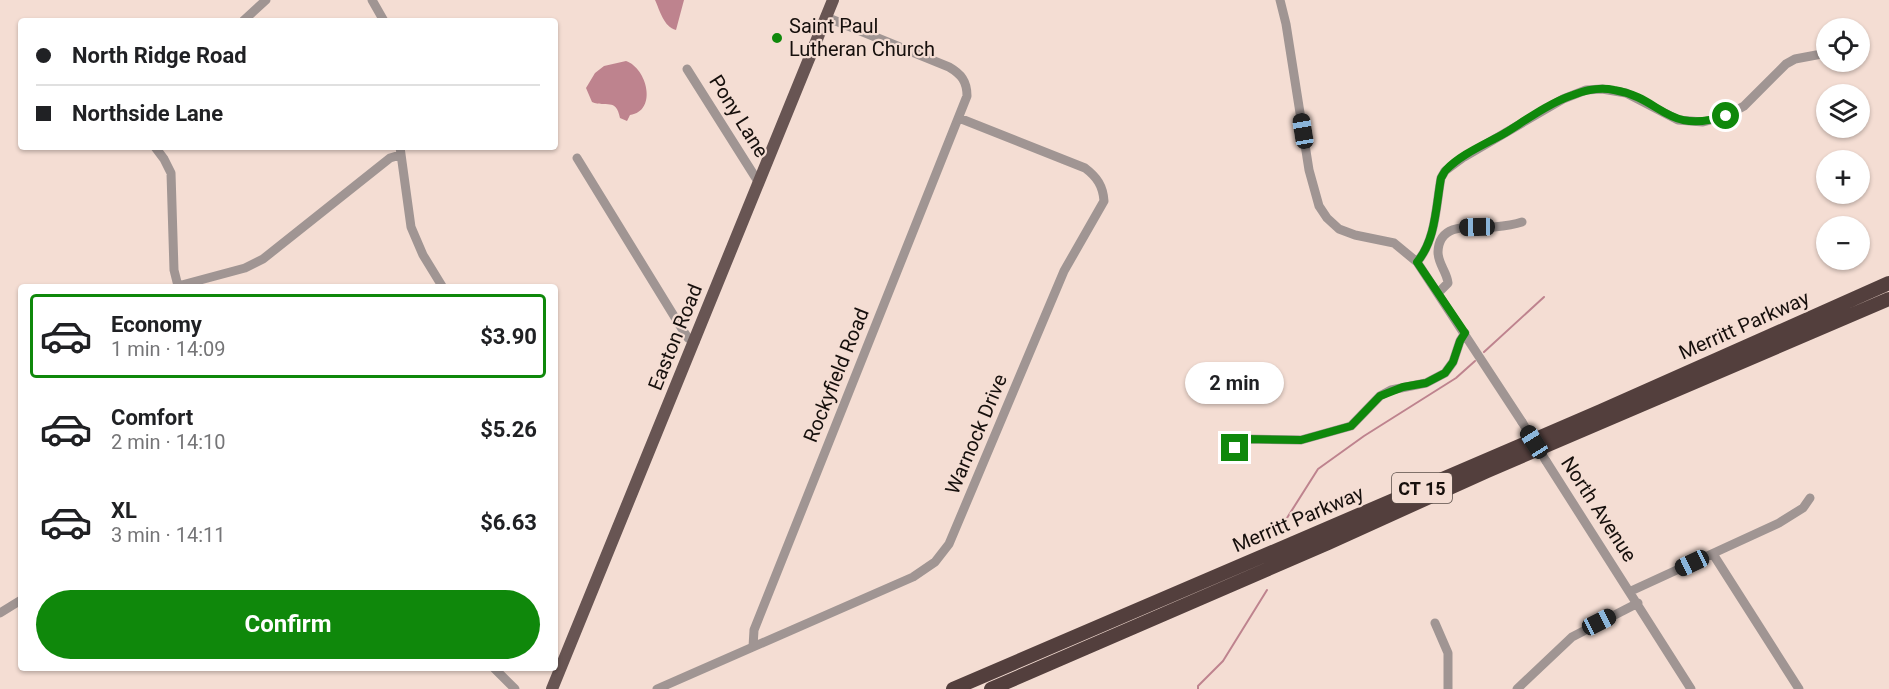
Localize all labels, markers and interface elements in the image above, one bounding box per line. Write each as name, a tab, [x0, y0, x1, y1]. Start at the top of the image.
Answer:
place label: Saint Paul Lutheran Church	[789, 14, 935, 61]
map controls	[1816, 18, 1870, 270]
button: locate	[1816, 18, 1870, 72]
marker: Saint Paul Lutheran Church	[770, 31, 784, 45]
text: North Ridge Road	[72, 43, 247, 68]
street label: Pony Lane	[704, 70, 774, 162]
button: layers	[1816, 84, 1870, 138]
text: Northside Lane	[72, 101, 223, 126]
route start	[1712, 102, 1739, 129]
car	[1291, 112, 1315, 150]
button: +	[1816, 150, 1870, 204]
button: −	[1816, 216, 1870, 270]
car	[1459, 218, 1495, 236]
street label: Easton Road	[643, 280, 707, 394]
street label: Merritt Parkway	[1675, 285, 1813, 364]
street label: Rockyfield Road	[798, 304, 874, 446]
icon: car	[39, 309, 93, 363]
text: Economy	[111, 312, 202, 337]
text: $3.90	[480, 324, 537, 349]
text: 1 min · 14:09	[111, 337, 226, 361]
callout: 2 min	[1186, 361, 1284, 403]
street label: Warnock Drive	[940, 370, 1012, 498]
text: 2 min	[1209, 371, 1260, 395]
icon: car	[39, 402, 93, 456]
text: Comfort	[111, 405, 193, 430]
text: $5.26	[480, 417, 537, 442]
car	[1517, 422, 1551, 462]
text: 2 min · 14:10	[111, 430, 226, 454]
route end	[1221, 434, 1248, 461]
street label: North Avenue	[1556, 452, 1642, 566]
road number: CT 15	[1392, 473, 1452, 503]
street label: Merritt Parkway	[1229, 480, 1368, 557]
icon: car	[39, 495, 93, 549]
text: XL	[111, 498, 137, 523]
text: $6.63	[480, 510, 537, 535]
text: 3 min · 14:11	[111, 523, 226, 547]
car	[1672, 547, 1712, 579]
button: Confirm	[36, 590, 540, 659]
car	[1579, 606, 1619, 638]

